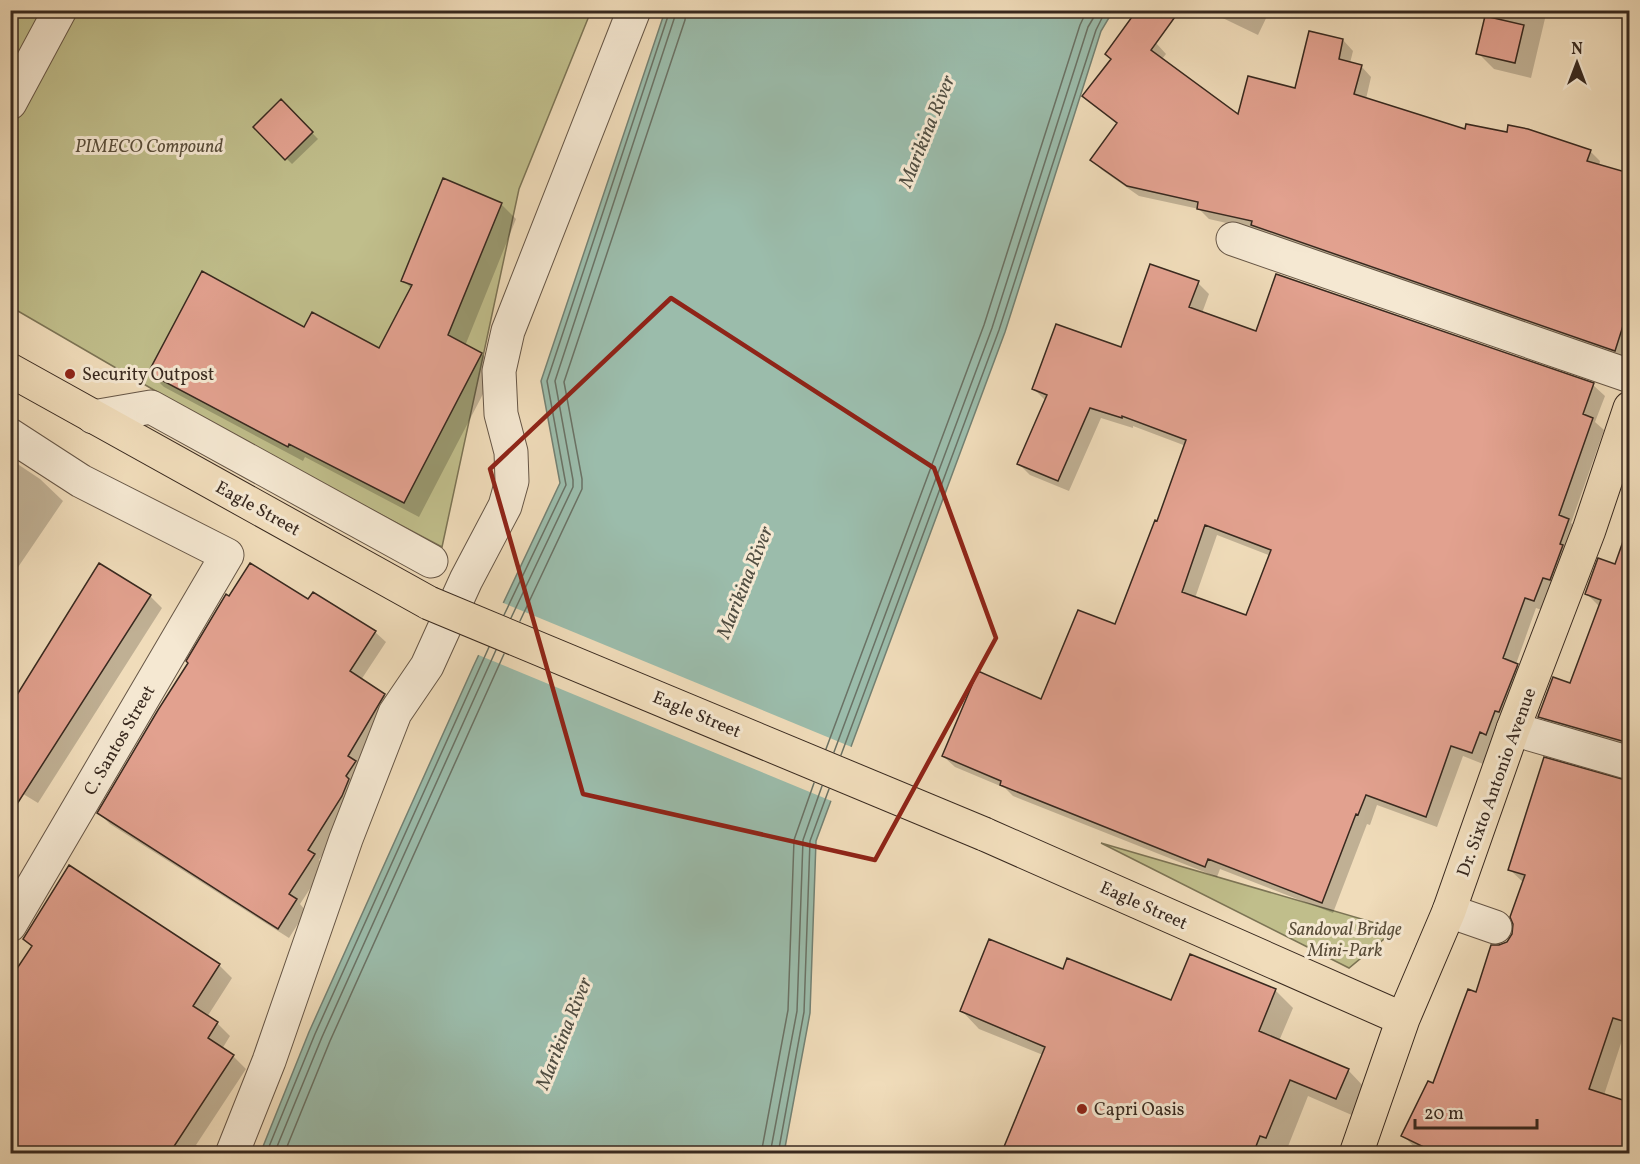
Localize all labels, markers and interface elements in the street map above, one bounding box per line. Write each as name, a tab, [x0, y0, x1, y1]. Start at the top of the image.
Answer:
north arrow	[1547, 33, 1607, 93]
text: N	[1571, 39, 1583, 61]
water label: Marikina River	[892, 71, 963, 193]
park label: PIMECO Compound	[75, 135, 223, 160]
place label: Security Outpost	[82, 363, 214, 388]
marker: Security Outpost	[63, 367, 77, 381]
street label: Eagle Street	[210, 476, 304, 543]
water label: Marikina River	[710, 522, 781, 644]
street label: C. Santos Street	[79, 681, 162, 800]
street label: Dr. Sixto Antonio Avenue	[1452, 685, 1543, 880]
street label: Eagle Street	[648, 686, 744, 745]
street label: Eagle Street	[1096, 876, 1191, 937]
park label: Sandoval Bridge Mini-Park	[1289, 918, 1402, 964]
water label: Marikina River	[529, 973, 600, 1095]
scale bar	[1415, 1092, 1536, 1130]
place label: Capri Oasis	[1094, 1098, 1185, 1123]
marker: Capri Oasis	[1075, 1102, 1089, 1116]
text: 20 m	[1424, 1102, 1464, 1127]

